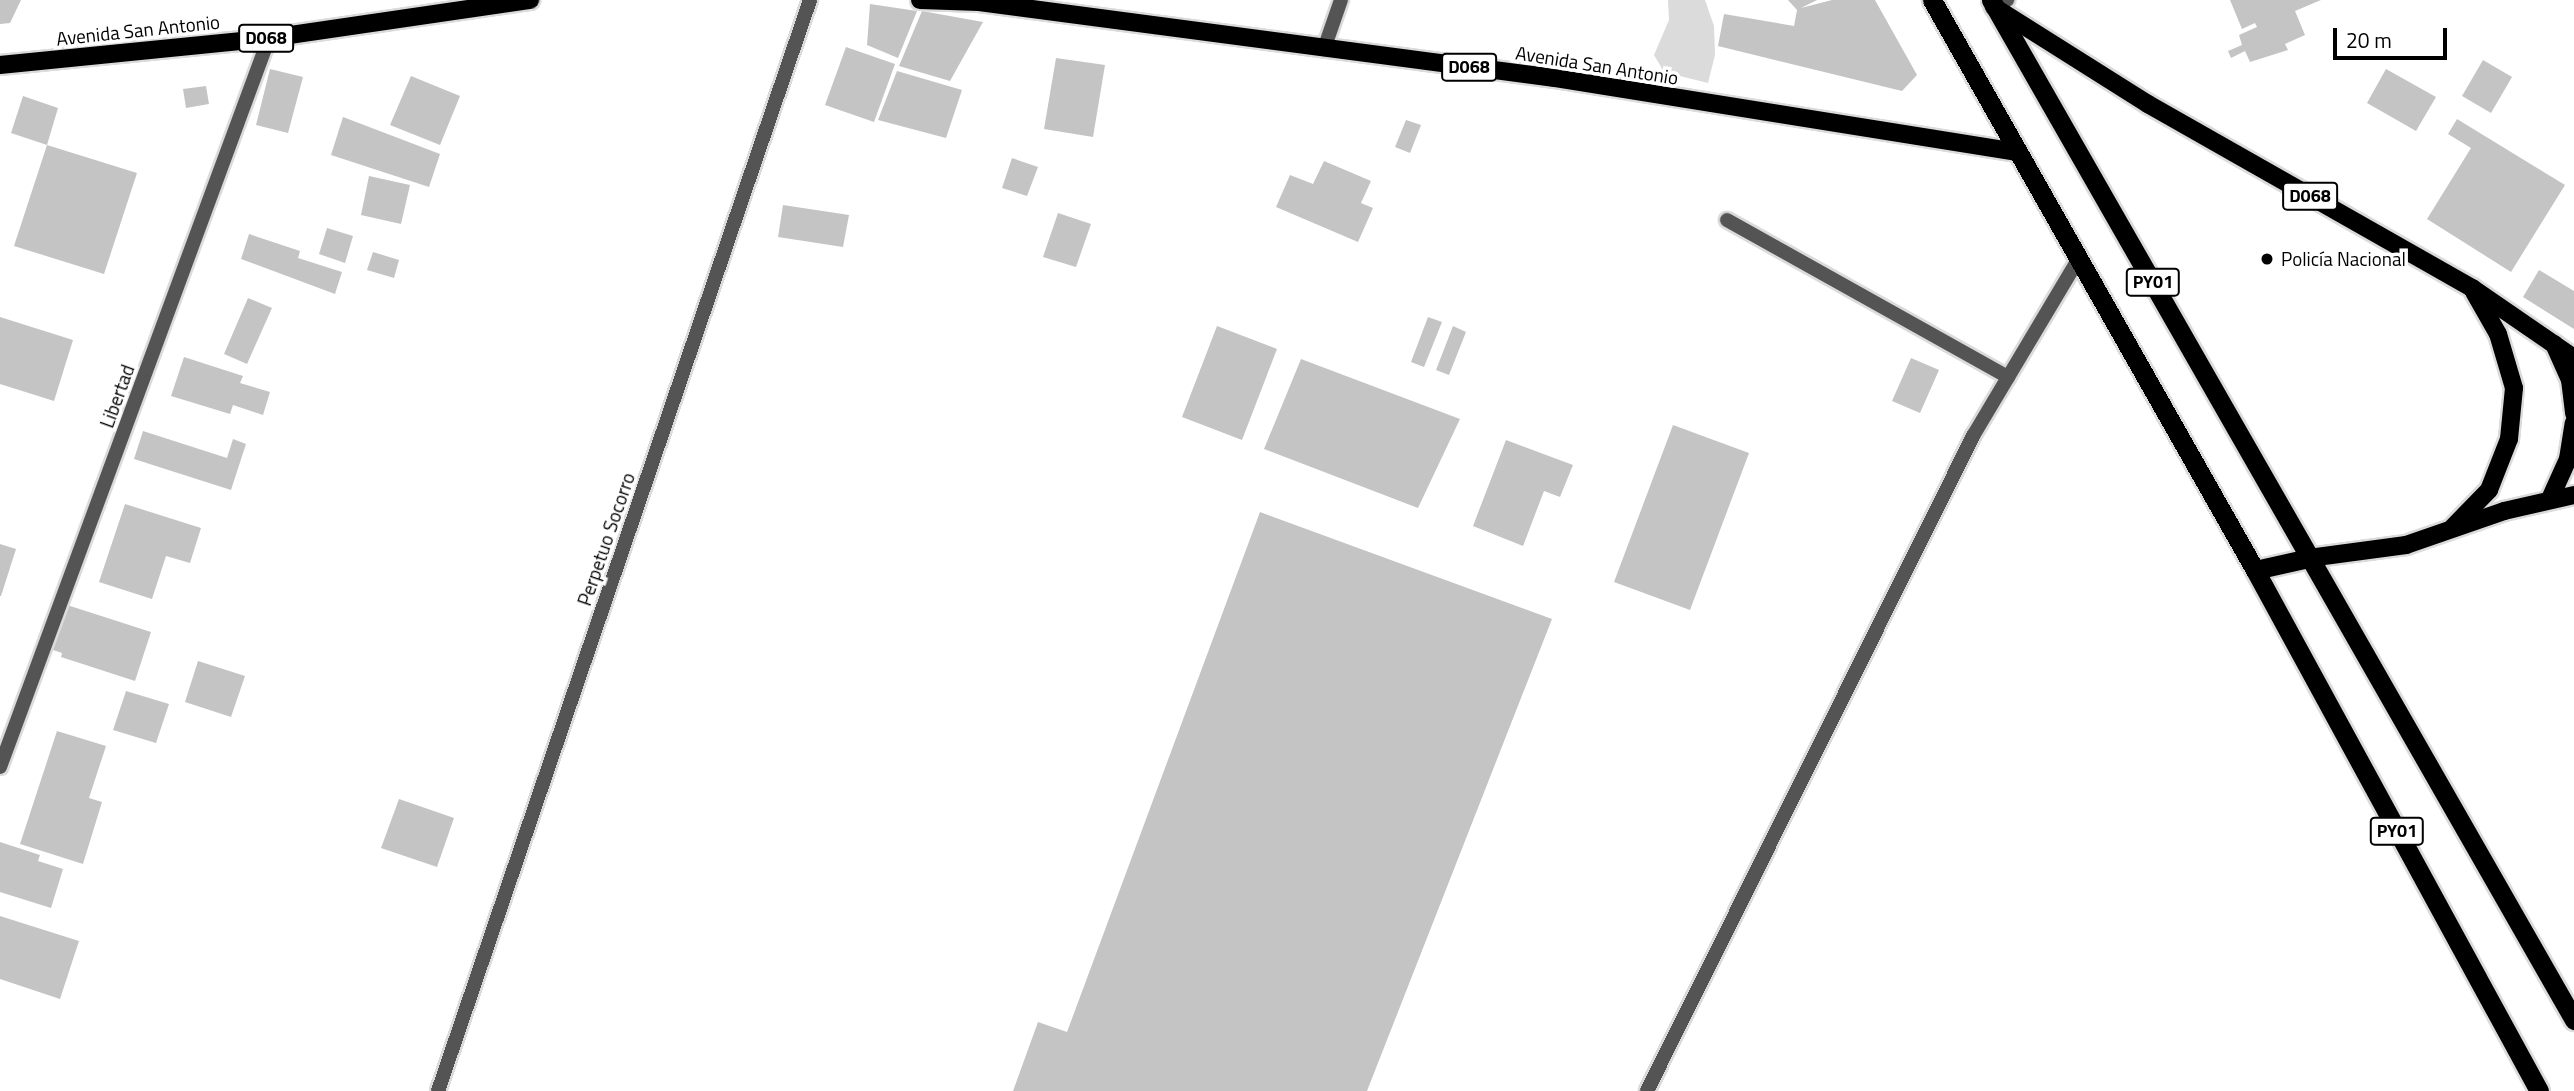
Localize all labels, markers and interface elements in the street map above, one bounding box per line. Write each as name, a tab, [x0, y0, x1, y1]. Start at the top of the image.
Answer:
street label: Avenida San Antonio	[55, 10, 221, 50]
scale bar	[2336, 14, 2450, 58]
road number: D068	[238, 24, 294, 52]
text: 20 m	[2346, 24, 2392, 56]
street label: Avenida San Antonio	[1514, 41, 1680, 89]
road number: D068	[1441, 52, 1497, 82]
road number: D068	[2282, 182, 2338, 210]
place label: Policía Nacional	[2281, 248, 2406, 270]
marker: Policía Nacional	[2259, 251, 2275, 267]
road number: PY01	[2125, 268, 2181, 296]
street label: Libertad	[95, 361, 139, 431]
street label: Perpetuo Socorro	[573, 469, 639, 609]
road number: PY01	[2369, 816, 2425, 846]

